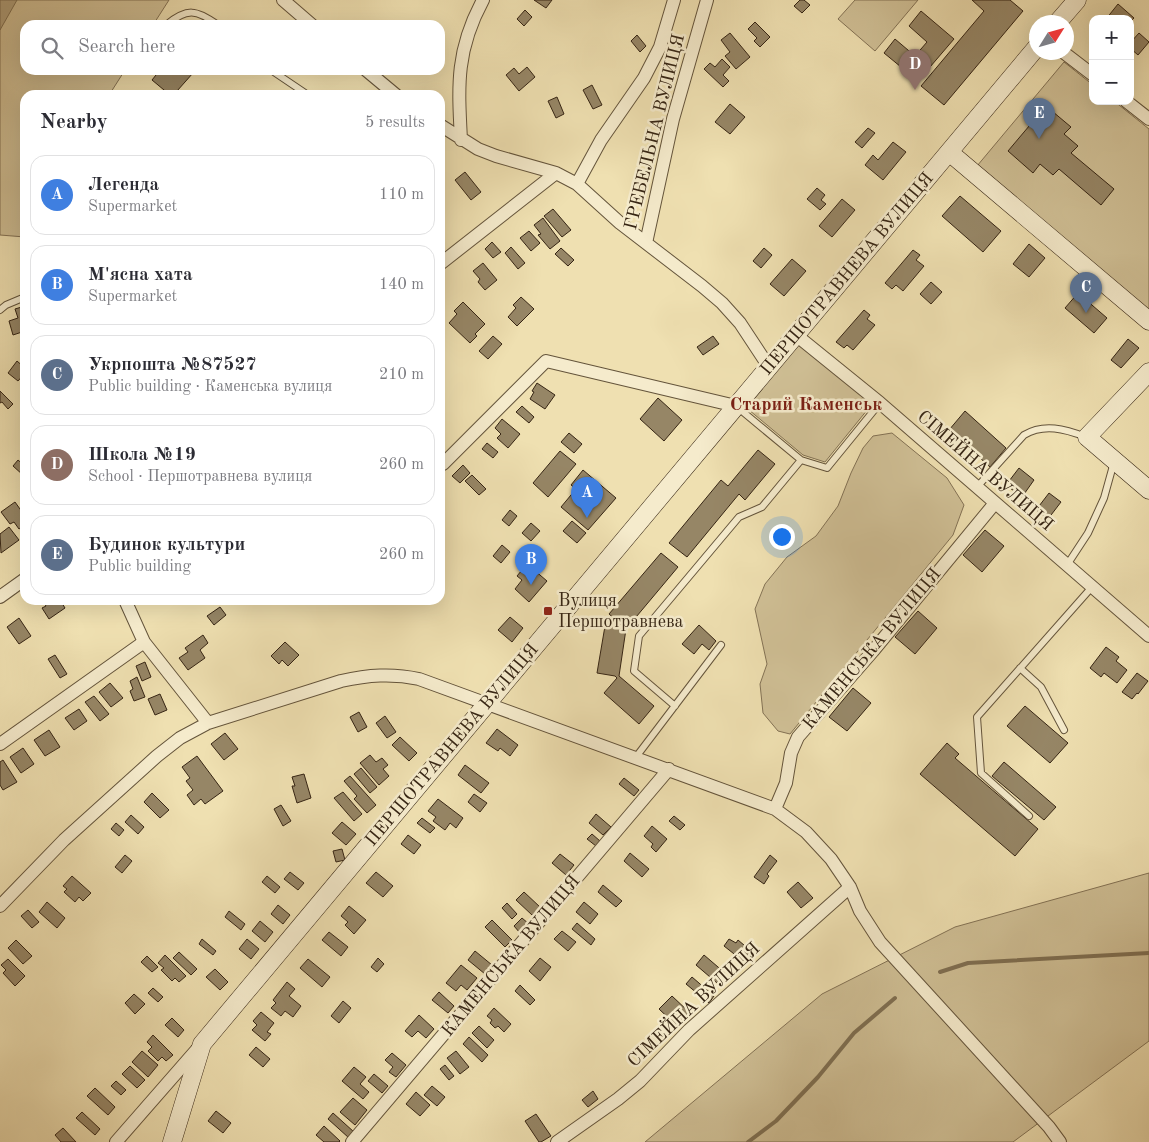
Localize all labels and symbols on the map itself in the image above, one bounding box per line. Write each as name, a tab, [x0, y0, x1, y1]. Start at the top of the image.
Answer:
north arrow	[1029, 15, 1074, 60]
street label: ГРЕБЕЛЬНА ВУЛИЦЯ	[622, 32, 688, 232]
pin: D	[899, 49, 931, 90]
pin: E	[1023, 98, 1055, 139]
street label: ПЕРШОТРАВНЕВА ВУЛИЦЯ	[757, 169, 937, 379]
pin: C	[1070, 272, 1102, 313]
district label: Старий Каменськ	[730, 396, 882, 415]
street label: СІМЕЙНА ВУЛИЦЯ	[914, 404, 1059, 535]
pin: A	[571, 477, 603, 518]
your location	[769, 524, 795, 550]
pin: B	[515, 544, 547, 585]
street label: КАМЕНСЬКА ВУЛИЦЯ	[799, 565, 945, 733]
place label: Вулиця Першотравнева	[558, 592, 684, 631]
marker: Вулиця Першотравнева	[542, 605, 554, 617]
street label: ПЕРШОТРАВНЕВА ВУЛИЦЯ	[362, 640, 542, 850]
street label: КАМЕНСЬКА ВУЛИЦЯ	[438, 872, 584, 1040]
street label: СІМЕЙНА ВУЛИЦЯ	[622, 936, 764, 1071]

